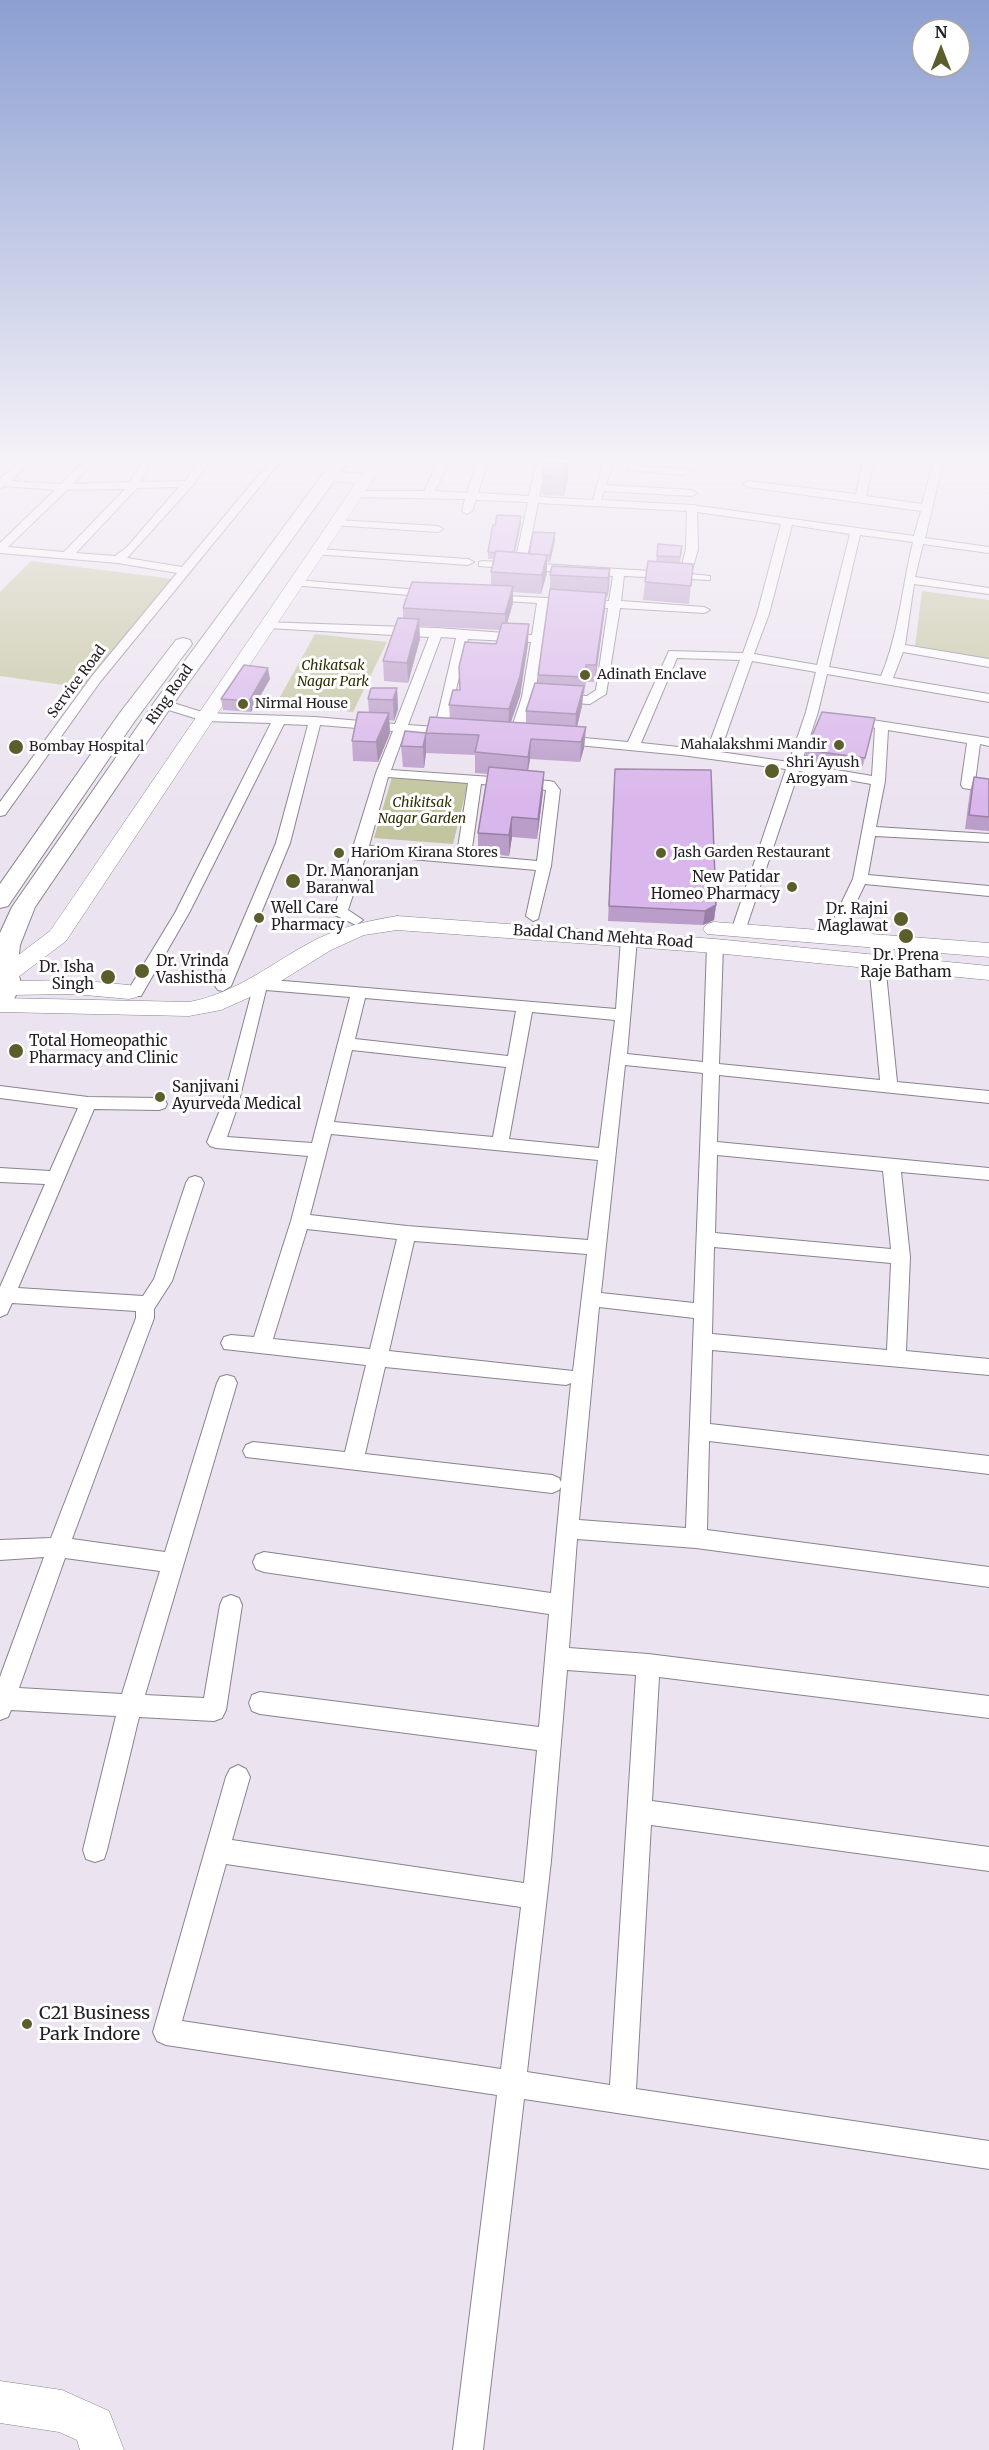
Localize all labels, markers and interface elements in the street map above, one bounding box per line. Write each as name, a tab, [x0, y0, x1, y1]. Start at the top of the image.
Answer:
north arrow	[911, 18, 971, 78]
text: N	[935, 22, 947, 42]
street label: Service Road	[44, 642, 110, 722]
park label: Chikatsak Nagar Park	[297, 658, 369, 690]
street label: Ring Road	[143, 662, 197, 728]
place label: Adinath Enclave	[597, 667, 706, 683]
marker: Adinath Enclave	[578, 668, 592, 682]
place label: Nirmal House	[255, 696, 348, 712]
marker: Nirmal House	[236, 697, 250, 711]
place label: Mahalakshmi Mandir	[681, 737, 827, 753]
marker: Bombay Hospital	[7, 738, 25, 756]
marker: Mahalakshmi Mandir	[832, 738, 846, 752]
place label: Bombay Hospital	[29, 739, 144, 755]
place label: Shri Ayush Arogyam	[786, 755, 859, 788]
marker: Shri Ayush Arogyam	[763, 762, 781, 780]
park label: Chikitsak Nagar Garden	[378, 795, 466, 828]
place label: HariOm Kirana Stores	[351, 845, 498, 861]
place label: Jash Garden Restaurant	[673, 845, 830, 861]
marker: HariOm Kirana Stores	[332, 846, 346, 860]
marker: Jash Garden Restaurant	[654, 846, 668, 860]
place label: Dr. Manoranjan Baranwal	[306, 863, 419, 898]
place label: New Patidar Homeo Pharmacy	[651, 869, 780, 904]
marker: Dr. Manoranjan Baranwal	[284, 872, 302, 890]
marker: New Patidar Homeo Pharmacy	[785, 880, 799, 894]
place label: Well Care Pharmacy	[271, 900, 344, 935]
place label: Dr. Rajni Maglawat	[817, 901, 888, 936]
marker: Dr. Rajni Maglawat	[892, 910, 910, 928]
marker: Well Care Pharmacy	[252, 911, 266, 925]
street label: Badal Chand Mehta Road	[512, 922, 694, 952]
marker: Dr. Prena Raje Batham	[897, 927, 915, 945]
place label: Dr. Prena Raje Batham	[860, 947, 952, 982]
place label: Dr. Vrinda Vashistha	[156, 953, 229, 988]
place label: Dr. Isha Singh	[39, 959, 94, 994]
marker: Dr. Vrinda Vashistha	[133, 962, 151, 980]
marker: Dr. Isha Singh	[99, 968, 117, 986]
place label: Total Homeopathic Pharmacy and Clinic	[29, 1033, 178, 1068]
marker: Total Homeopathic Pharmacy and Clinic	[7, 1042, 25, 1060]
place label: Sanjivani Ayurveda Medical	[172, 1079, 301, 1114]
marker: Sanjivani Ayurveda Medical	[153, 1090, 167, 1104]
place label: C21 Business Park Indore	[39, 2003, 150, 2046]
marker: C21 Business Park Indore	[20, 2017, 34, 2031]

